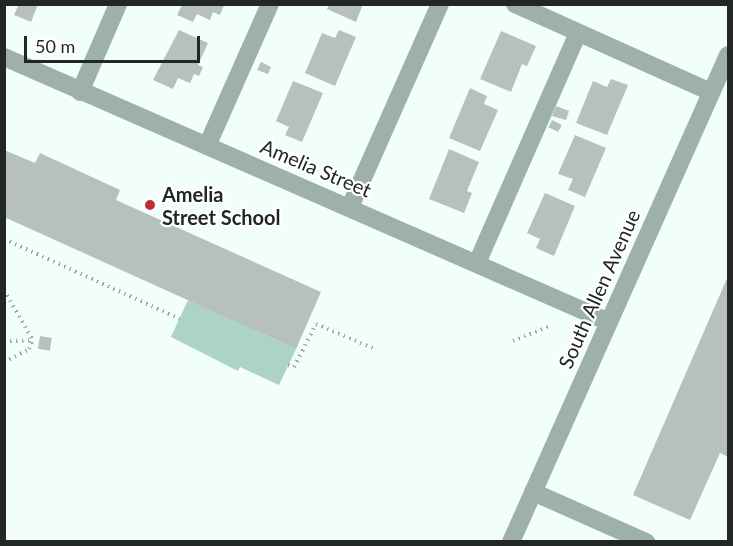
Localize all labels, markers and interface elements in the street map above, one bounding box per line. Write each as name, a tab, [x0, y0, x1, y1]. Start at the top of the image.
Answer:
scale bar	[27, 24, 202, 62]
text: 50 m	[35, 35, 75, 57]
street label: Amelia Street	[257, 134, 375, 202]
place label: Amelia Street School	[162, 182, 281, 229]
marker: Amelia Street School	[143, 198, 157, 212]
street label: South Allen Avenue	[553, 205, 645, 373]

